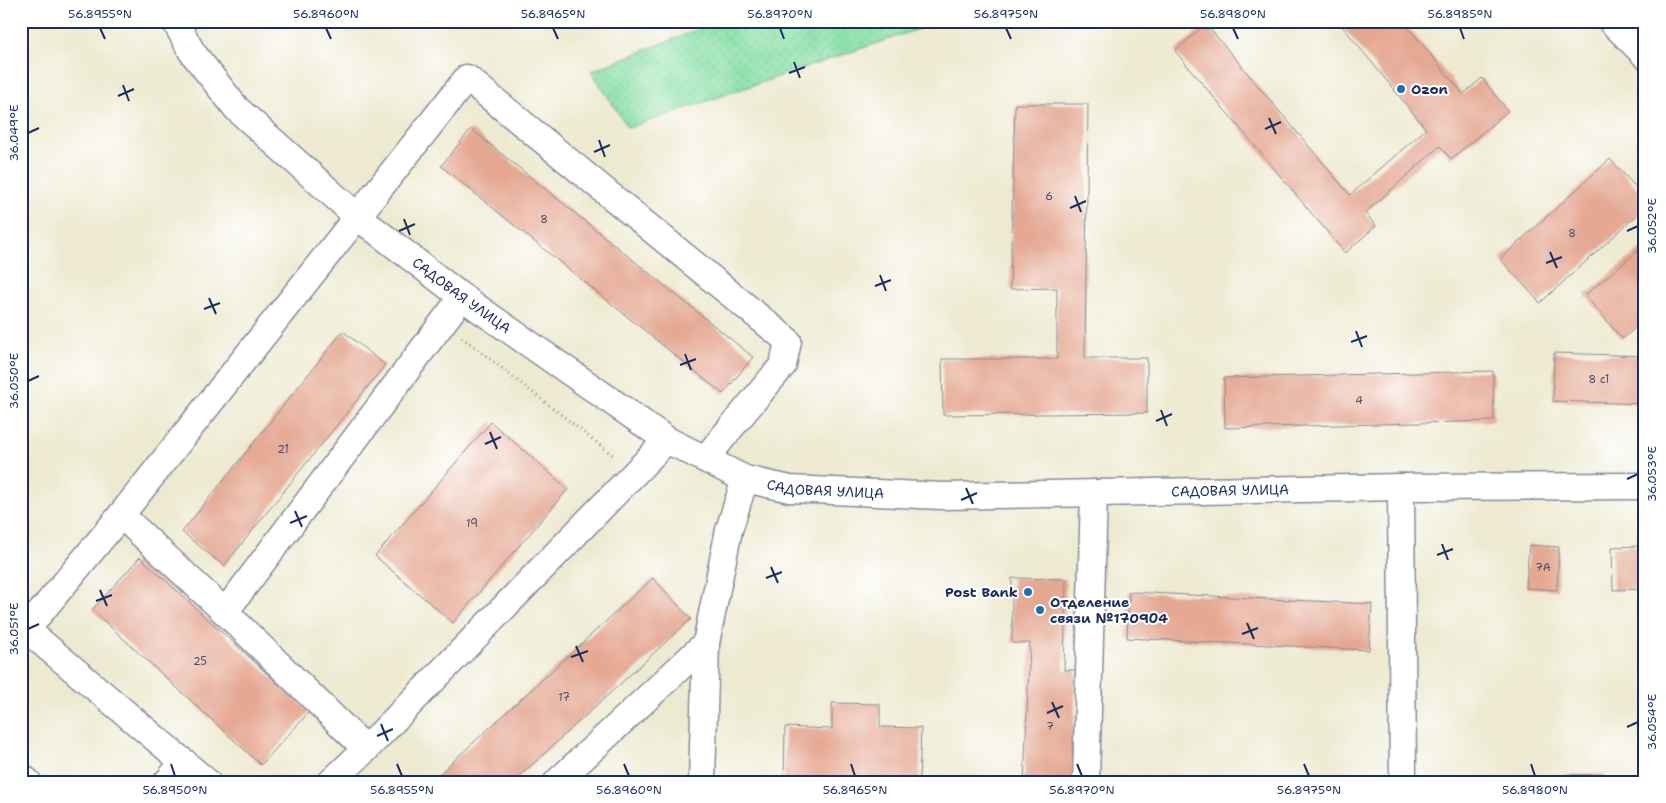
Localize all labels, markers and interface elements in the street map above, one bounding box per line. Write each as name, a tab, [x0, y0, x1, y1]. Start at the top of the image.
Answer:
text: 56.8955°N	[68, 6, 132, 22]
text: 56.8960°N	[293, 6, 359, 22]
text: 56.8965°N	[521, 6, 585, 22]
text: 56.8970°N	[747, 6, 813, 22]
text: 56.8975°N	[974, 6, 1038, 22]
text: 56.8980°N	[1200, 6, 1266, 22]
text: 56.8985°N	[1428, 6, 1492, 22]
place label: Ozon	[1411, 80, 1448, 98]
marker: Ozon	[1395, 83, 1407, 95]
text: 36.049°E	[6, 104, 22, 162]
house number: 6	[1045, 189, 1053, 204]
text: 36.052°E	[1644, 198, 1660, 254]
house number: 8	[540, 212, 548, 227]
house number: 8	[1568, 226, 1576, 241]
street label: САДОВАЯ УЛИЦА	[409, 253, 514, 337]
text: 36.050°E	[6, 353, 22, 409]
house number: 8 с1	[1589, 372, 1609, 387]
house number: 4	[1355, 393, 1363, 408]
house number: 21	[277, 442, 289, 457]
text: 36.053°E	[1644, 446, 1660, 502]
street label: САДОВАЯ УЛИЦА	[765, 475, 885, 502]
street label: САДОВАЯ УЛИЦА	[1171, 480, 1289, 501]
house number: 19	[466, 516, 478, 531]
house number: 7А	[1535, 560, 1551, 575]
place label: Post Bank	[945, 583, 1018, 601]
marker: Post Bank	[1022, 586, 1034, 598]
place label: Отделение связи №170904	[1050, 593, 1168, 627]
text: 36.051°E	[6, 603, 22, 655]
marker: Отделение связи №170904	[1034, 604, 1046, 616]
house number: 25	[193, 654, 207, 669]
house number: 17	[558, 690, 570, 705]
text: 36.054°E	[1644, 694, 1660, 750]
house number: 7	[1046, 719, 1054, 734]
text: 56.8950°N	[142, 782, 208, 798]
text: 56.8955°N	[370, 782, 434, 798]
text: 56.8960°N	[596, 782, 662, 798]
text: 56.8965°N	[823, 782, 887, 798]
text: 56.8970°N	[1049, 782, 1115, 798]
text: 56.8975°N	[1277, 782, 1341, 798]
text: 56.8980°N	[1502, 782, 1568, 798]

